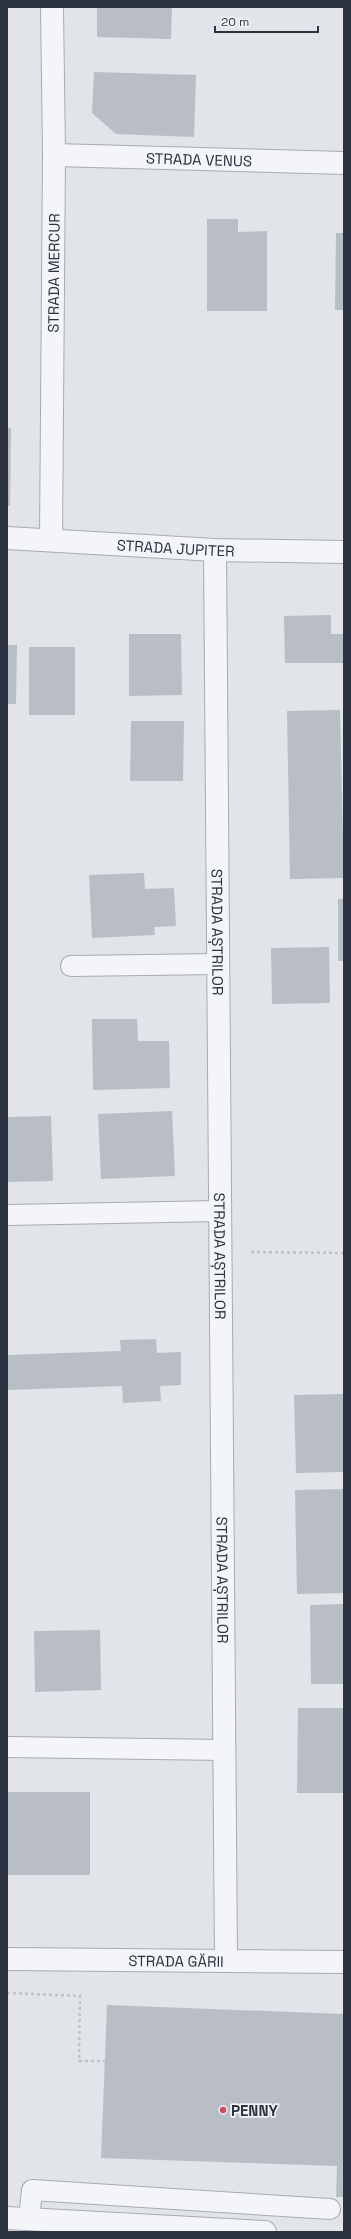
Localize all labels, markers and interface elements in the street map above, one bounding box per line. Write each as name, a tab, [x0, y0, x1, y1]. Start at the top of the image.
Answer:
scale bar	[215, 8, 318, 34]
text: 20 m	[221, 14, 249, 30]
street label: STRADA VENUS	[146, 148, 252, 170]
street label: STRADA MERCUR	[43, 213, 63, 333]
street label: STRADA JUPITER	[116, 535, 235, 560]
street label: STRADA AȘTRILOR	[208, 869, 228, 995]
street label: STRADA AȘTRILOR	[211, 1193, 230, 1319]
street label: STRADA AȘTRILOR	[213, 1517, 233, 1643]
street label: STRADA GĂRII	[128, 1951, 224, 1970]
place label: PENNY	[231, 2101, 278, 2120]
marker: PENNY	[218, 2105, 228, 2115]

